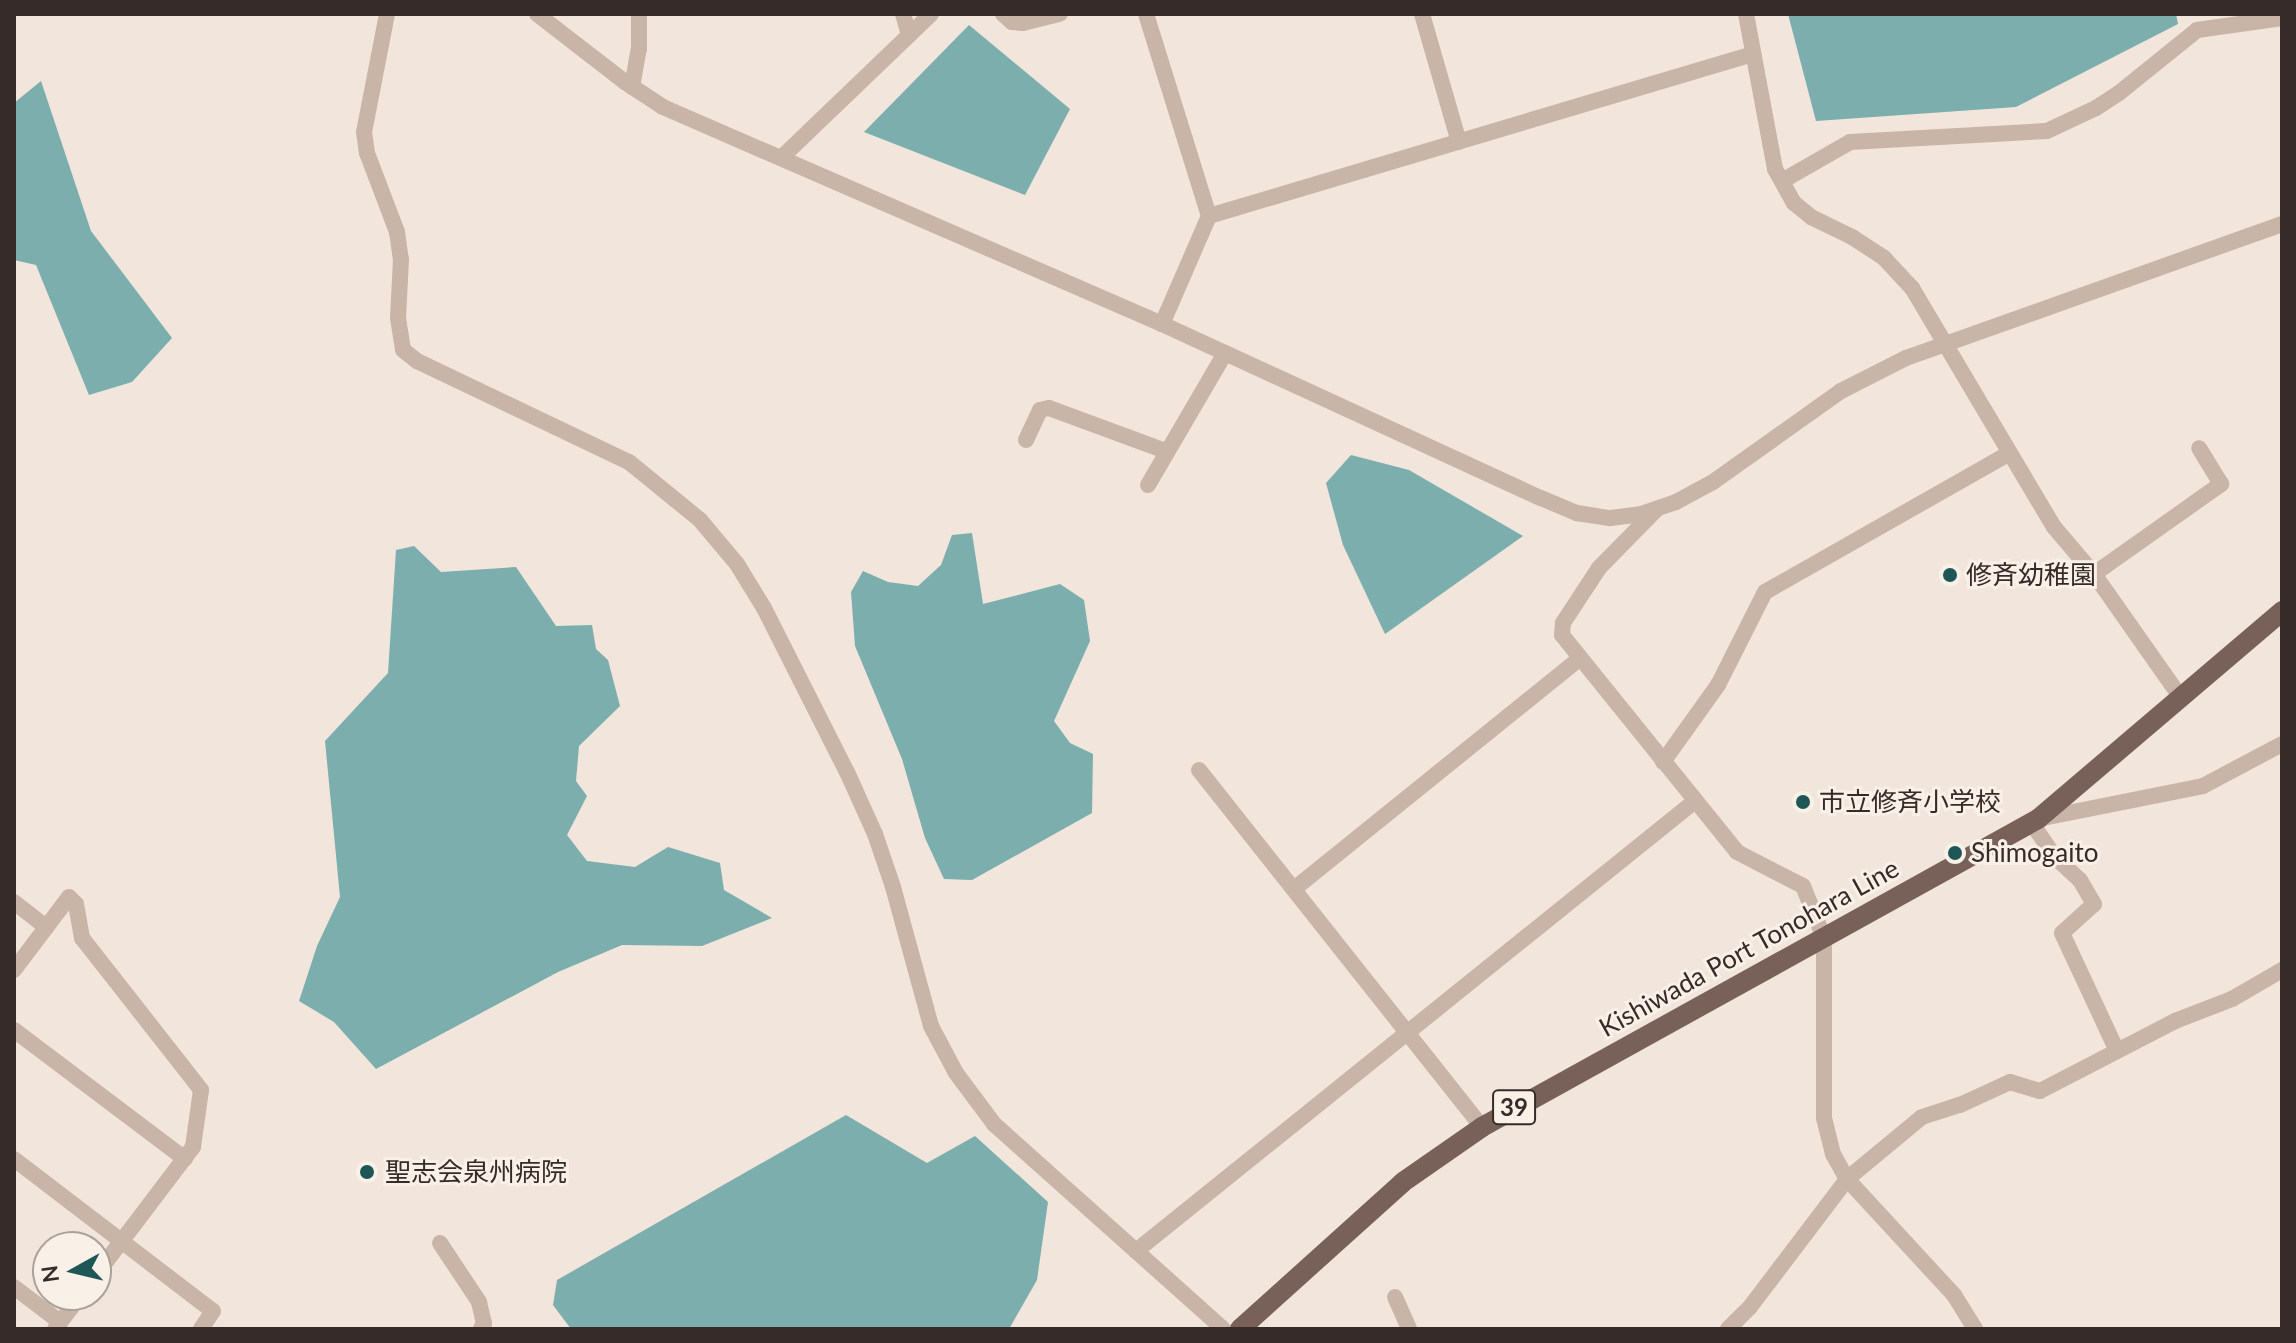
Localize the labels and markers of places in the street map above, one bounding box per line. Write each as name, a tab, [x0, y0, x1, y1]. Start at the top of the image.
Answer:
place label: 修斉幼稚園	[1966, 559, 2096, 591]
marker: 修斉幼稚園	[1941, 566, 1959, 584]
place label: 市立修斉小学校	[1819, 786, 2001, 818]
marker: 市立修斉小学校	[1794, 793, 1812, 811]
place label: Shimogaito	[1971, 837, 2098, 869]
marker: Shimogaito	[1946, 844, 1964, 862]
place label: 聖志会泉州病院	[385, 1156, 567, 1188]
marker: 聖志会泉州病院	[356, 1161, 378, 1183]

